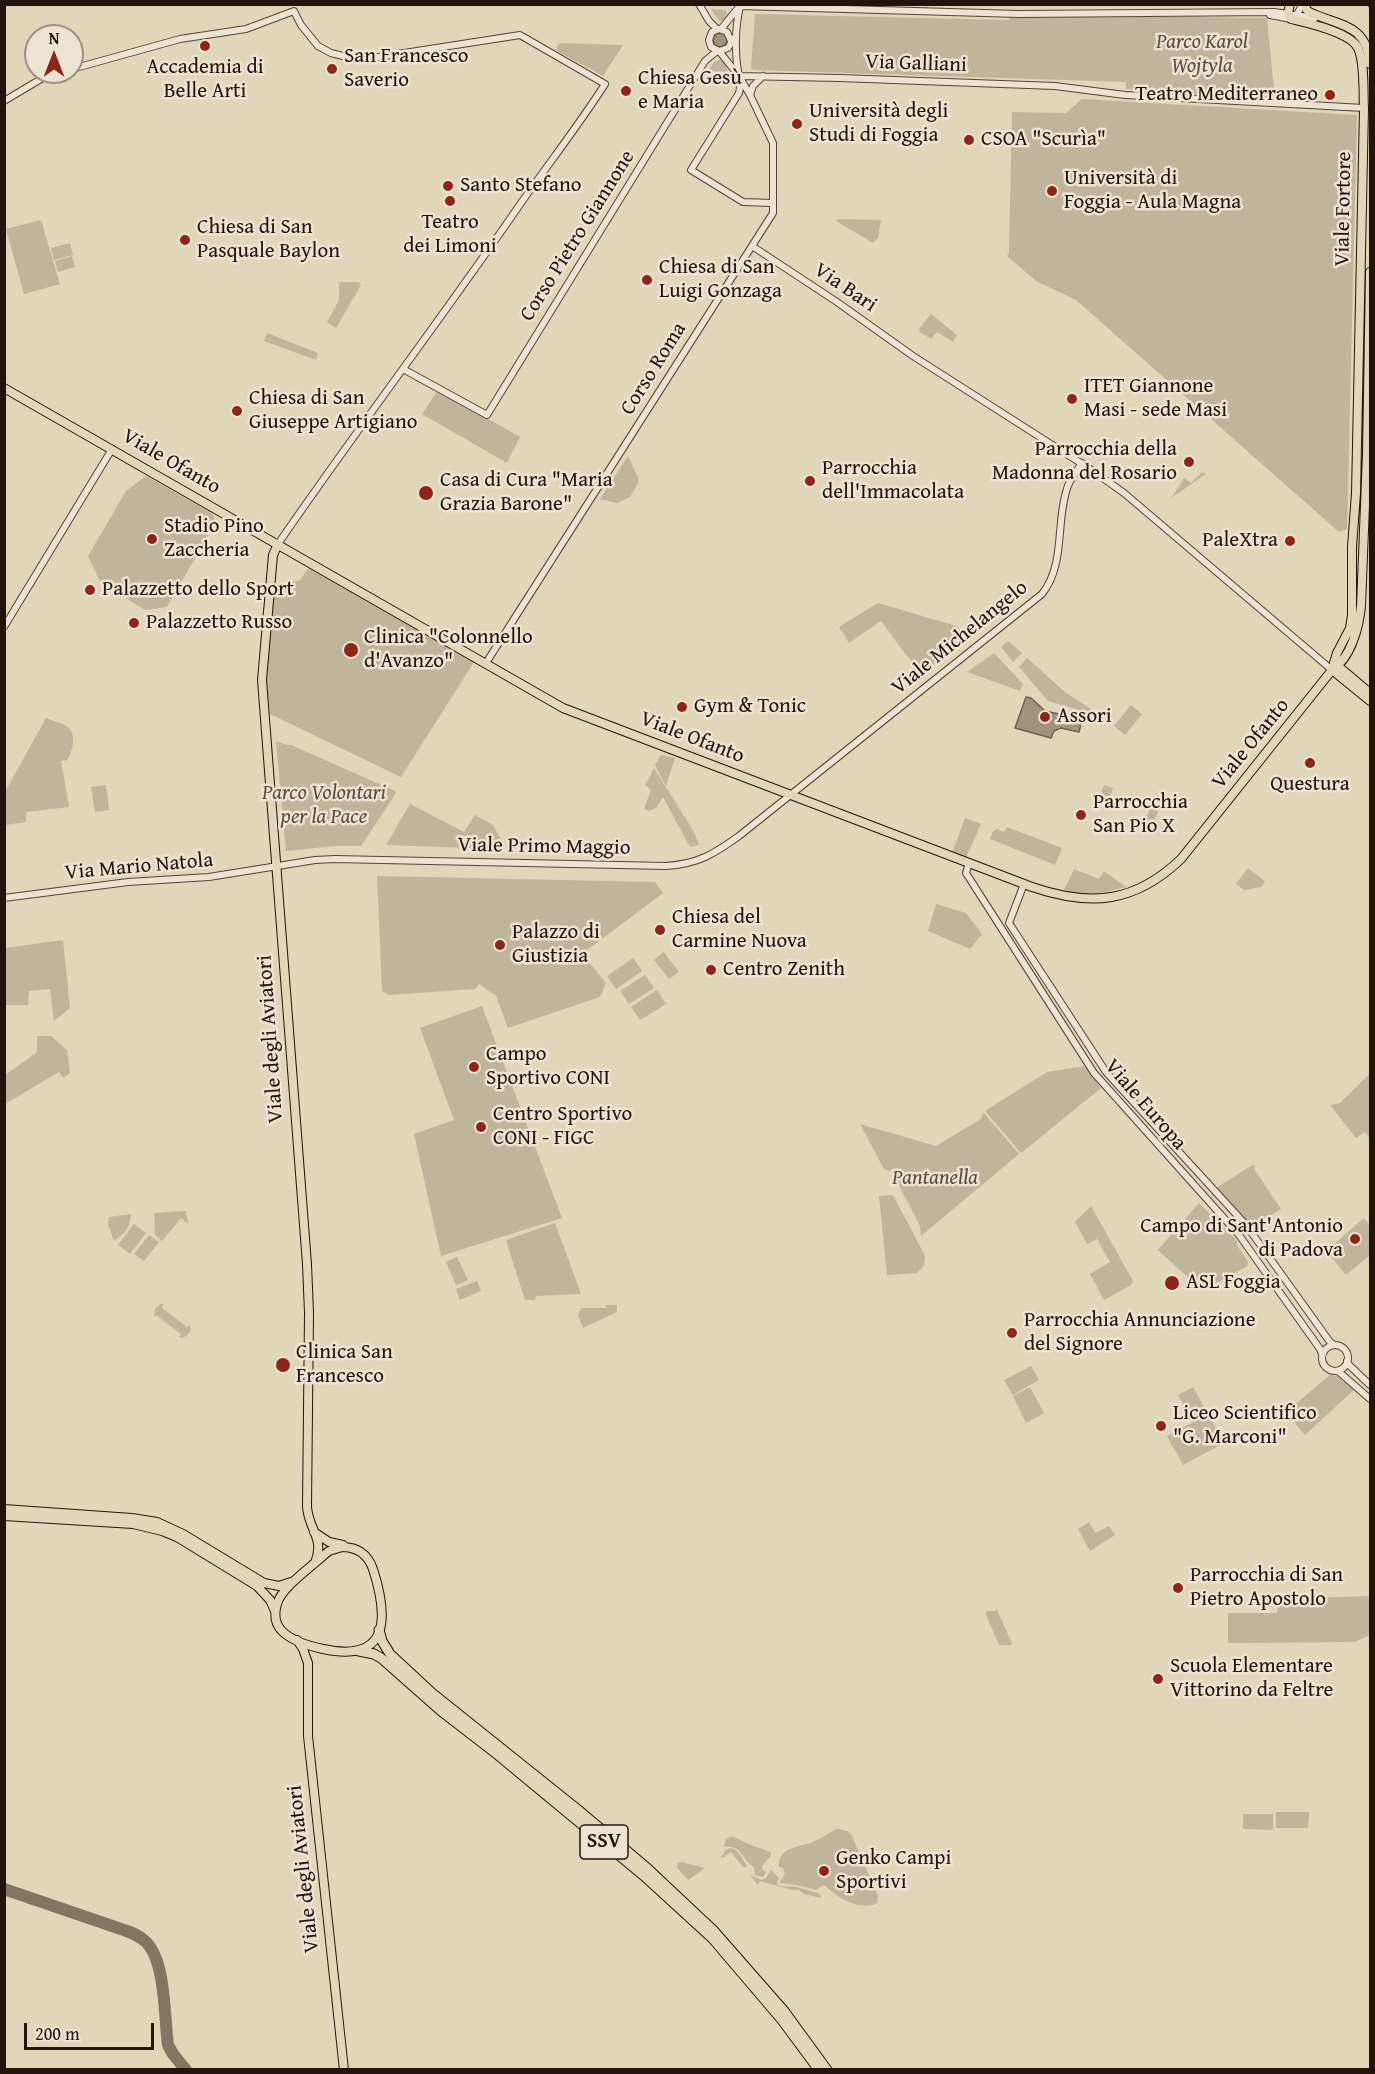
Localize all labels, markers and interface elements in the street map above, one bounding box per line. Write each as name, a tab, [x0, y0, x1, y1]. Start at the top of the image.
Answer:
north arrow	[24, 24, 84, 84]
text: N	[49, 26, 59, 50]
park label: Parco Karol Wojtyla	[1156, 30, 1248, 80]
marker: Accademia di Belle Arti	[198, 39, 212, 53]
place label: San Francesco Saverio	[344, 44, 469, 94]
street label: Via Galliani	[865, 50, 967, 78]
place label: Accademia di Belle Arti	[146, 55, 264, 105]
marker: San Francesco Saverio	[325, 62, 339, 76]
place label: Chiesa Gesù e Maria	[638, 66, 742, 116]
place label: Teatro Mediterraneo	[1135, 82, 1318, 108]
marker: Chiesa Gesù e Maria	[619, 84, 633, 98]
marker: Teatro Mediterraneo	[1323, 88, 1337, 102]
place label: Università degli Studi di Foggia	[809, 99, 948, 149]
marker: Università degli Studi di Foggia	[790, 117, 804, 131]
place label: CSOA "Scurìa"	[981, 127, 1106, 153]
marker: CSOA "Scurìa"	[962, 133, 976, 147]
street label: Corso Pietro Giannone	[515, 146, 641, 326]
street label: Viale Fortore	[1330, 151, 1358, 267]
place label: Università di Foggia - Aula Magna	[1064, 166, 1241, 216]
place label: Santo Stefano	[460, 173, 581, 199]
marker: Santo Stefano	[441, 179, 455, 193]
marker: Università di Foggia - Aula Magna	[1045, 184, 1059, 198]
marker: Teatro dei Limoni	[443, 194, 457, 208]
place label: Teatro dei Limoni	[403, 210, 497, 260]
place label: Chiesa di San Pasquale Baylon	[197, 215, 340, 265]
marker: Chiesa di San Pasquale Baylon	[178, 233, 192, 247]
place label: Chiesa di San Luigi Gonzaga	[659, 255, 782, 305]
street label: Via Bari	[809, 258, 881, 318]
marker: Chiesa di San Luigi Gonzaga	[640, 273, 654, 287]
street label: Corso Roma	[616, 318, 692, 420]
place label: ITET Giannone Masi - sede Masi	[1084, 374, 1227, 424]
place label: Chiesa di San Giuseppe Artigiano	[249, 386, 417, 436]
marker: ITET Giannone Masi - sede Masi	[1065, 392, 1079, 406]
marker: Chiesa di San Giuseppe Artigiano	[230, 404, 244, 418]
street label: Viale Ofanto	[117, 424, 225, 500]
place label: Parrocchia della Madonna del Rosario	[992, 437, 1177, 487]
marker: Parrocchia della Madonna del Rosario	[1182, 455, 1196, 469]
place label: Parrocchia dell'Immacolata	[822, 456, 964, 506]
place label: Casa di Cura "Maria Grazia Barone"	[440, 468, 613, 518]
marker: Parrocchia dell'Immacolata	[803, 474, 817, 488]
marker: Casa di Cura "Maria Grazia Barone"	[417, 484, 435, 502]
place label: Stadio Pino Zaccheria	[164, 514, 264, 564]
place label: PaleXtra	[1202, 528, 1278, 554]
marker: Stadio Pino Zaccheria	[145, 532, 159, 546]
marker: PaleXtra	[1283, 534, 1297, 548]
street label: Viale Michelangelo	[887, 575, 1033, 701]
place label: Palazzetto dello Sport	[102, 577, 294, 603]
marker: Palazzetto dello Sport	[83, 583, 97, 597]
place label: Palazzetto Russo	[146, 610, 292, 636]
marker: Palazzetto Russo	[127, 616, 141, 630]
place label: Clinica "Colonnello d'Avanzo"	[364, 625, 533, 675]
marker: Clinica "Colonnello d'Avanzo"	[342, 641, 360, 659]
place label: Gym & Tonic	[694, 694, 806, 720]
street label: Viale Ofanto	[1207, 694, 1295, 794]
marker: Gym & Tonic	[675, 700, 689, 714]
place label: Assori	[1057, 704, 1112, 730]
street label: Viale Ofanto	[636, 707, 748, 769]
marker: Assori	[1038, 710, 1052, 724]
marker: Questura	[1303, 756, 1317, 770]
place label: Questura	[1270, 772, 1350, 798]
park label: Parco Volontari per la Pace	[262, 781, 386, 831]
place label: Parrocchia San Pio X	[1093, 790, 1188, 840]
marker: Parrocchia San Pio X	[1074, 808, 1088, 822]
street label: Viale Primo Maggio	[457, 833, 631, 861]
street label: Via Mario Natola	[64, 848, 214, 886]
place label: Chiesa del Carmine Nuova	[672, 905, 807, 955]
place label: Palazzo di Giustizia	[512, 920, 600, 970]
marker: Chiesa del Carmine Nuova	[653, 923, 667, 937]
marker: Palazzo di Giustizia	[493, 938, 507, 952]
street label: Viale degli Aviatori	[253, 954, 289, 1124]
place label: Centro Zenith	[723, 957, 845, 983]
marker: Centro Zenith	[704, 963, 718, 977]
place label: Campo Sportivo CONI	[486, 1042, 610, 1092]
street label: Viale Europa	[1099, 1054, 1191, 1156]
marker: Campo Sportivo CONI	[467, 1060, 481, 1074]
place label: Centro Sportivo CONI - FIGC	[493, 1102, 632, 1152]
marker: Centro Sportivo CONI - FIGC	[474, 1120, 488, 1134]
park label: Pantanella	[892, 1166, 978, 1192]
place label: Campo di Sant'Antonio di Padova	[1140, 1214, 1343, 1264]
marker: Campo di Sant'Antonio di Padova	[1348, 1232, 1362, 1246]
place label: ASL Foggia	[1186, 1270, 1281, 1296]
marker: ASL Foggia	[1163, 1274, 1181, 1292]
place label: Parrocchia Annunciazione del Signore	[1024, 1308, 1256, 1358]
marker: Parrocchia Annunciazione del Signore	[1005, 1326, 1019, 1340]
place label: Clinica San Francesco	[296, 1340, 393, 1390]
marker: Clinica San Francesco	[274, 1356, 292, 1374]
place label: Liceo Scientifico "G. Marconi"	[1173, 1401, 1317, 1451]
marker: Liceo Scientifico "G. Marconi"	[1154, 1419, 1168, 1433]
place label: Parrocchia di San Pietro Apostolo	[1190, 1563, 1343, 1613]
marker: Parrocchia di San Pietro Apostolo	[1171, 1581, 1185, 1595]
place label: Scuola Elementare Vittorino da Feltre	[1170, 1654, 1333, 1704]
marker: Scuola Elementare Vittorino da Feltre	[1151, 1672, 1165, 1686]
street label: Viale degli Aviatori	[283, 1784, 325, 1954]
road number: SSV	[580, 1825, 628, 1859]
place label: Genko Campi Sportivi	[836, 1846, 951, 1896]
marker: Genko Campi Sportivi	[817, 1864, 831, 1878]
scale bar	[27, 2011, 158, 2049]
text: 200 m	[35, 2020, 80, 2047]

